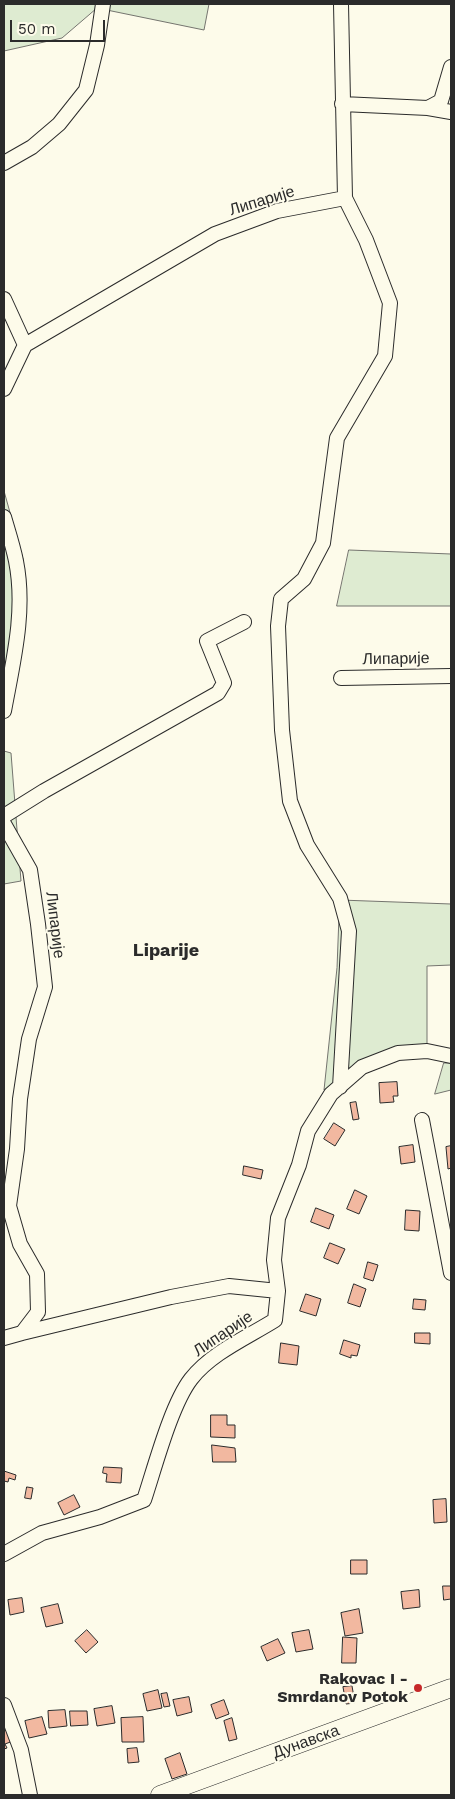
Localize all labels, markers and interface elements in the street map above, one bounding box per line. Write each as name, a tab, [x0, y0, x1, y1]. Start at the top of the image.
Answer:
scale bar	[12, 10, 108, 42]
text: 50 m	[18, 20, 55, 38]
street label: Липарије	[227, 182, 297, 220]
street label: Липарије	[362, 649, 430, 669]
street label: Липарије	[41, 890, 69, 960]
district label: Liparije	[133, 940, 199, 962]
street label: Липарије	[190, 1307, 256, 1361]
place label: Rakovac I - Smrdanov Potok	[277, 1669, 408, 1707]
marker: Rakovac I - Smrdanov Potok	[412, 1682, 424, 1694]
street label: Дунавска	[270, 1721, 342, 1763]

